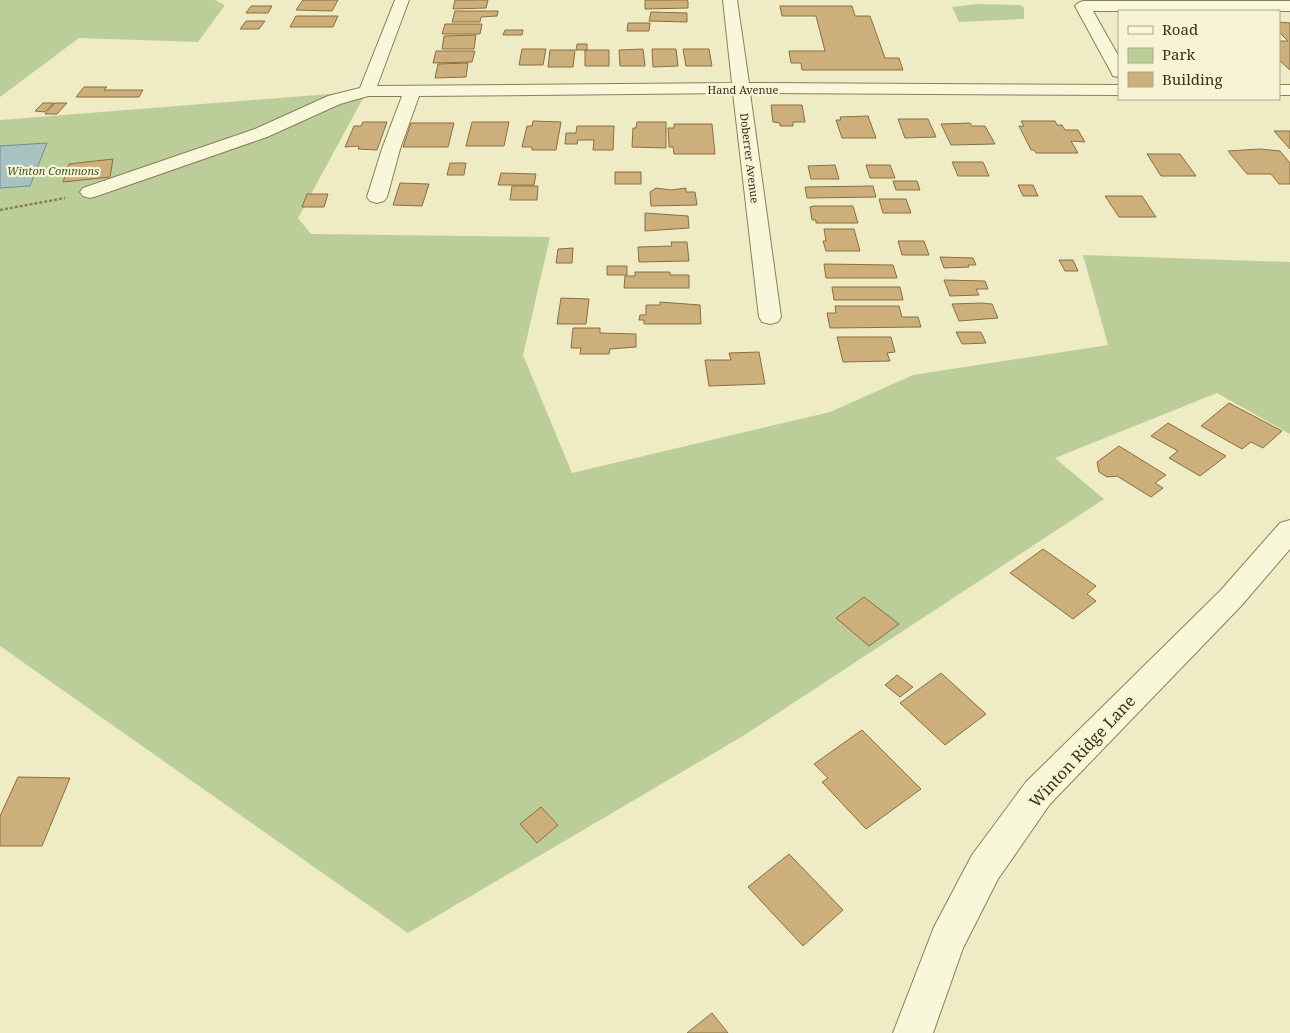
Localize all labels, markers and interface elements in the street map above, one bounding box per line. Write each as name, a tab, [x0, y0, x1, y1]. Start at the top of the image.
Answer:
legend	[1118, 10, 1280, 100]
text: Road	[1162, 19, 1198, 39]
text: Park	[1162, 44, 1196, 64]
text: Building	[1162, 69, 1223, 89]
street label: Hand Avenue	[708, 82, 779, 97]
street label: Doberrer Avenue	[737, 112, 763, 204]
park label: Winton Commons	[7, 163, 99, 178]
street label: Winton Ridge Lane	[1024, 690, 1140, 812]

